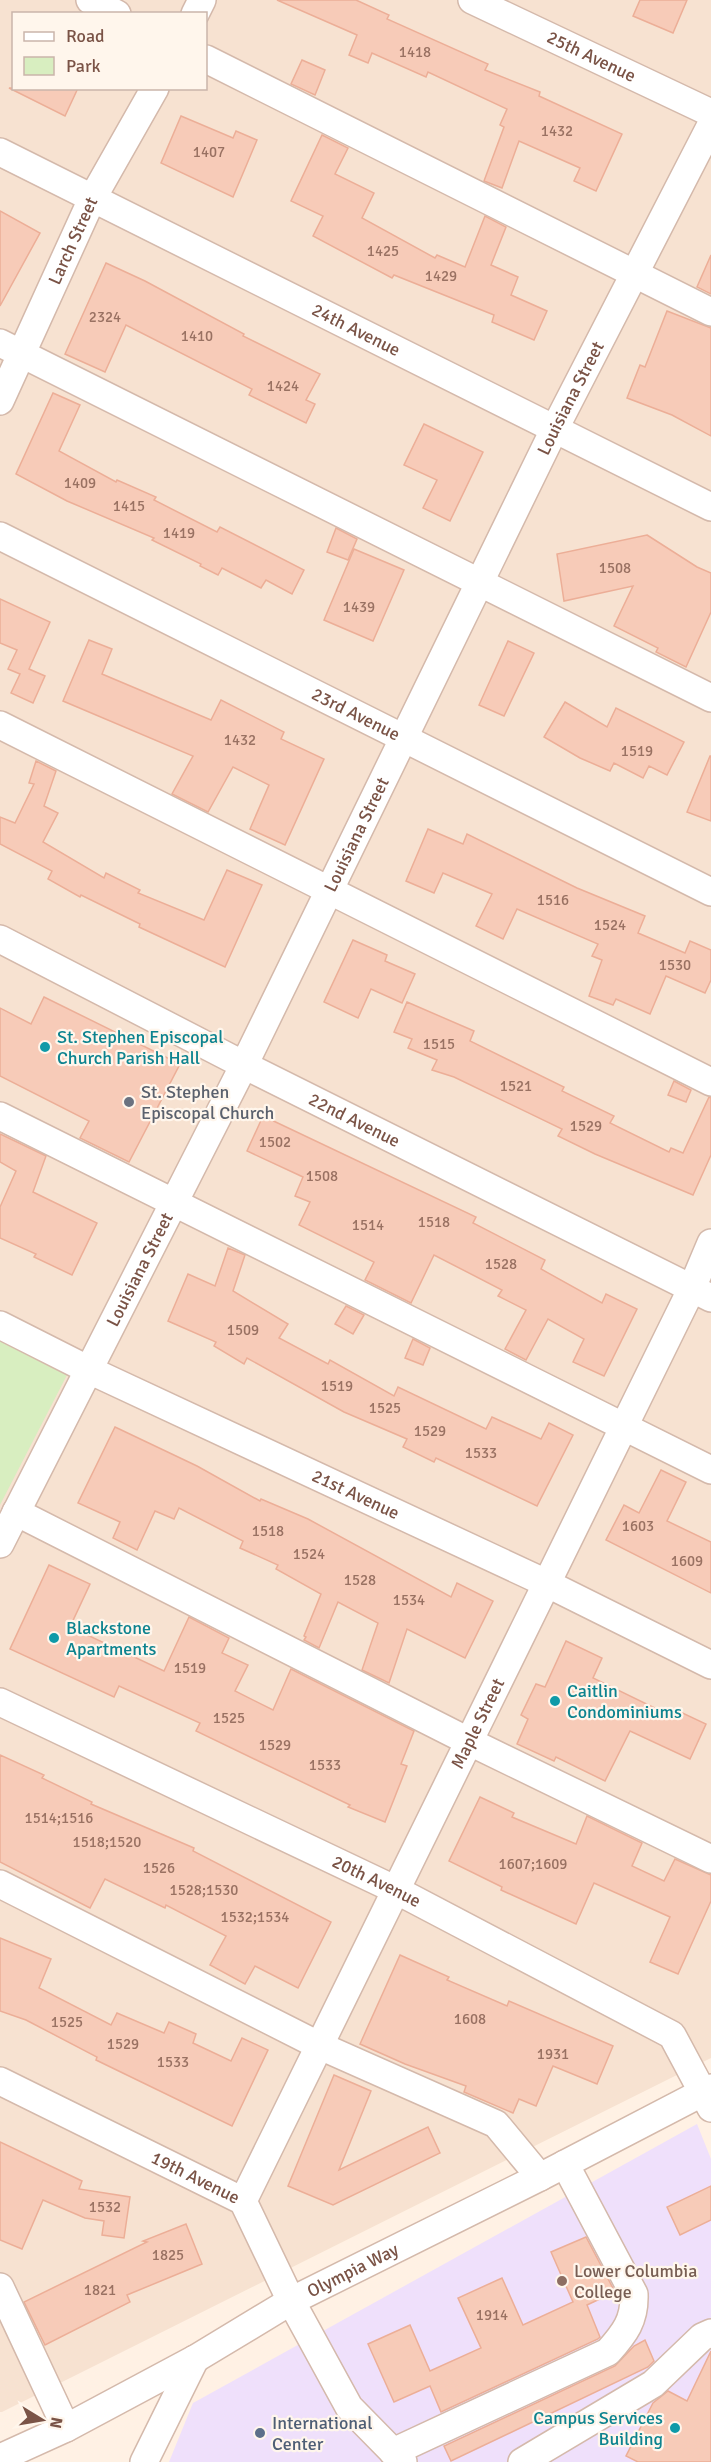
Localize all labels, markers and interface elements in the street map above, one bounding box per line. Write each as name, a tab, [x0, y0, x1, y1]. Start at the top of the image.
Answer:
legend	[12, 12, 207, 90]
text: Road	[66, 25, 105, 47]
street label: 25th Avenue	[543, 26, 639, 87]
house number: 1418	[399, 43, 431, 61]
text: Park	[66, 55, 101, 77]
house number: 1432	[541, 122, 573, 140]
house number: 1407	[193, 143, 225, 161]
street label: Larch Street	[43, 194, 102, 288]
house number: 1425	[367, 242, 399, 260]
house number: 1429	[425, 267, 457, 285]
street label: 24th Avenue	[308, 299, 404, 361]
house number: 2324	[89, 308, 121, 326]
house number: 1410	[181, 327, 213, 345]
street label: Louisiana Street	[532, 338, 609, 459]
house number: 1424	[267, 377, 299, 395]
house number: 1409	[64, 474, 96, 492]
house number: 1415	[113, 497, 145, 515]
house number: 1419	[163, 524, 195, 542]
house number: 1508	[599, 559, 631, 577]
house number: 1439	[343, 598, 375, 616]
street label: 23rd Avenue	[308, 683, 404, 745]
house number: 1432	[224, 731, 256, 749]
house number: 1519	[621, 742, 653, 760]
street label: Louisiana Street	[319, 774, 394, 895]
house number: 1516	[537, 891, 569, 909]
house number: 1524	[594, 916, 626, 934]
house number: 1530	[659, 956, 691, 974]
place label: St. Stephen Episcopal Church Parish Hall	[57, 1026, 223, 1069]
house number: 1515	[423, 1035, 455, 1053]
marker: St. Stephen Episcopal Church Parish Hall	[38, 1040, 52, 1054]
house number: 1521	[500, 1077, 532, 1095]
place label: St. Stephen Episcopal Church	[141, 1081, 274, 1124]
street label: 22nd Avenue	[305, 1088, 404, 1152]
marker: St. Stephen Episcopal Church	[122, 1095, 136, 1109]
house number: 1529	[570, 1117, 602, 1135]
house number: 1502	[259, 1133, 291, 1151]
house number: 1508	[306, 1167, 338, 1185]
street label: Louisiana Street	[102, 1209, 178, 1330]
house number: 1518	[418, 1213, 450, 1231]
house number: 1514	[352, 1216, 384, 1234]
house number: 1528	[485, 1255, 517, 1273]
house number: 1509	[227, 1321, 259, 1339]
house number: 1519	[321, 1377, 353, 1395]
house number: 1525	[369, 1399, 401, 1417]
house number: 1529	[414, 1422, 446, 1440]
house number: 1533	[465, 1444, 497, 1462]
street label: 21st Avenue	[308, 1464, 403, 1524]
house number: 1603	[622, 1517, 654, 1535]
house number: 1518	[252, 1522, 284, 1540]
house number: 1524	[293, 1545, 325, 1563]
house number: 1609	[671, 1552, 703, 1570]
house number: 1528	[344, 1571, 376, 1589]
house number: 1534	[393, 1591, 425, 1609]
place label: Blackstone Apartments	[66, 1617, 156, 1660]
marker: Blackstone Apartments	[47, 1631, 61, 1645]
house number: 1519	[174, 1659, 206, 1677]
street label: Maple Street	[446, 1675, 509, 1773]
place label: Caitlin Condominiums	[567, 1680, 682, 1723]
marker: Caitlin Condominiums	[548, 1694, 562, 1708]
house number: 1525	[213, 1709, 245, 1727]
house number: 1529	[259, 1736, 291, 1754]
house number: 1533	[309, 1756, 341, 1774]
house number: 1514;1516	[25, 1809, 93, 1827]
house number: 1518;1520	[73, 1833, 141, 1851]
street label: 20th Avenue	[329, 1850, 425, 1912]
house number: 1607;1609	[499, 1855, 567, 1873]
house number: 1526	[143, 1859, 175, 1877]
house number: 1528;1530	[170, 1881, 238, 1899]
house number: 1532;1534	[221, 1908, 289, 1926]
house number: 1608	[454, 2010, 486, 2028]
house number: 1525	[51, 2013, 83, 2031]
house number: 1529	[107, 2035, 139, 2053]
house number: 1931	[537, 2045, 569, 2063]
house number: 1533	[157, 2053, 189, 2071]
street label: 19th Avenue	[148, 2146, 243, 2209]
house number: 1532	[89, 2198, 121, 2216]
street label: Olympia Way	[303, 2238, 403, 2302]
house number: 1825	[152, 2246, 184, 2264]
place label: Lower Columbia College	[574, 2260, 697, 2303]
marker: Lower Columbia College	[555, 2274, 569, 2288]
house number: 1821	[84, 2281, 116, 2299]
house number: 1914	[476, 2306, 508, 2324]
north arrow	[12, 2390, 72, 2450]
place label: Campus Services Building	[533, 2407, 663, 2450]
place label: International Center	[272, 2412, 373, 2455]
text: N	[45, 2415, 67, 2430]
marker: Campus Services Building	[668, 2421, 682, 2435]
marker: International Center	[253, 2426, 267, 2440]

